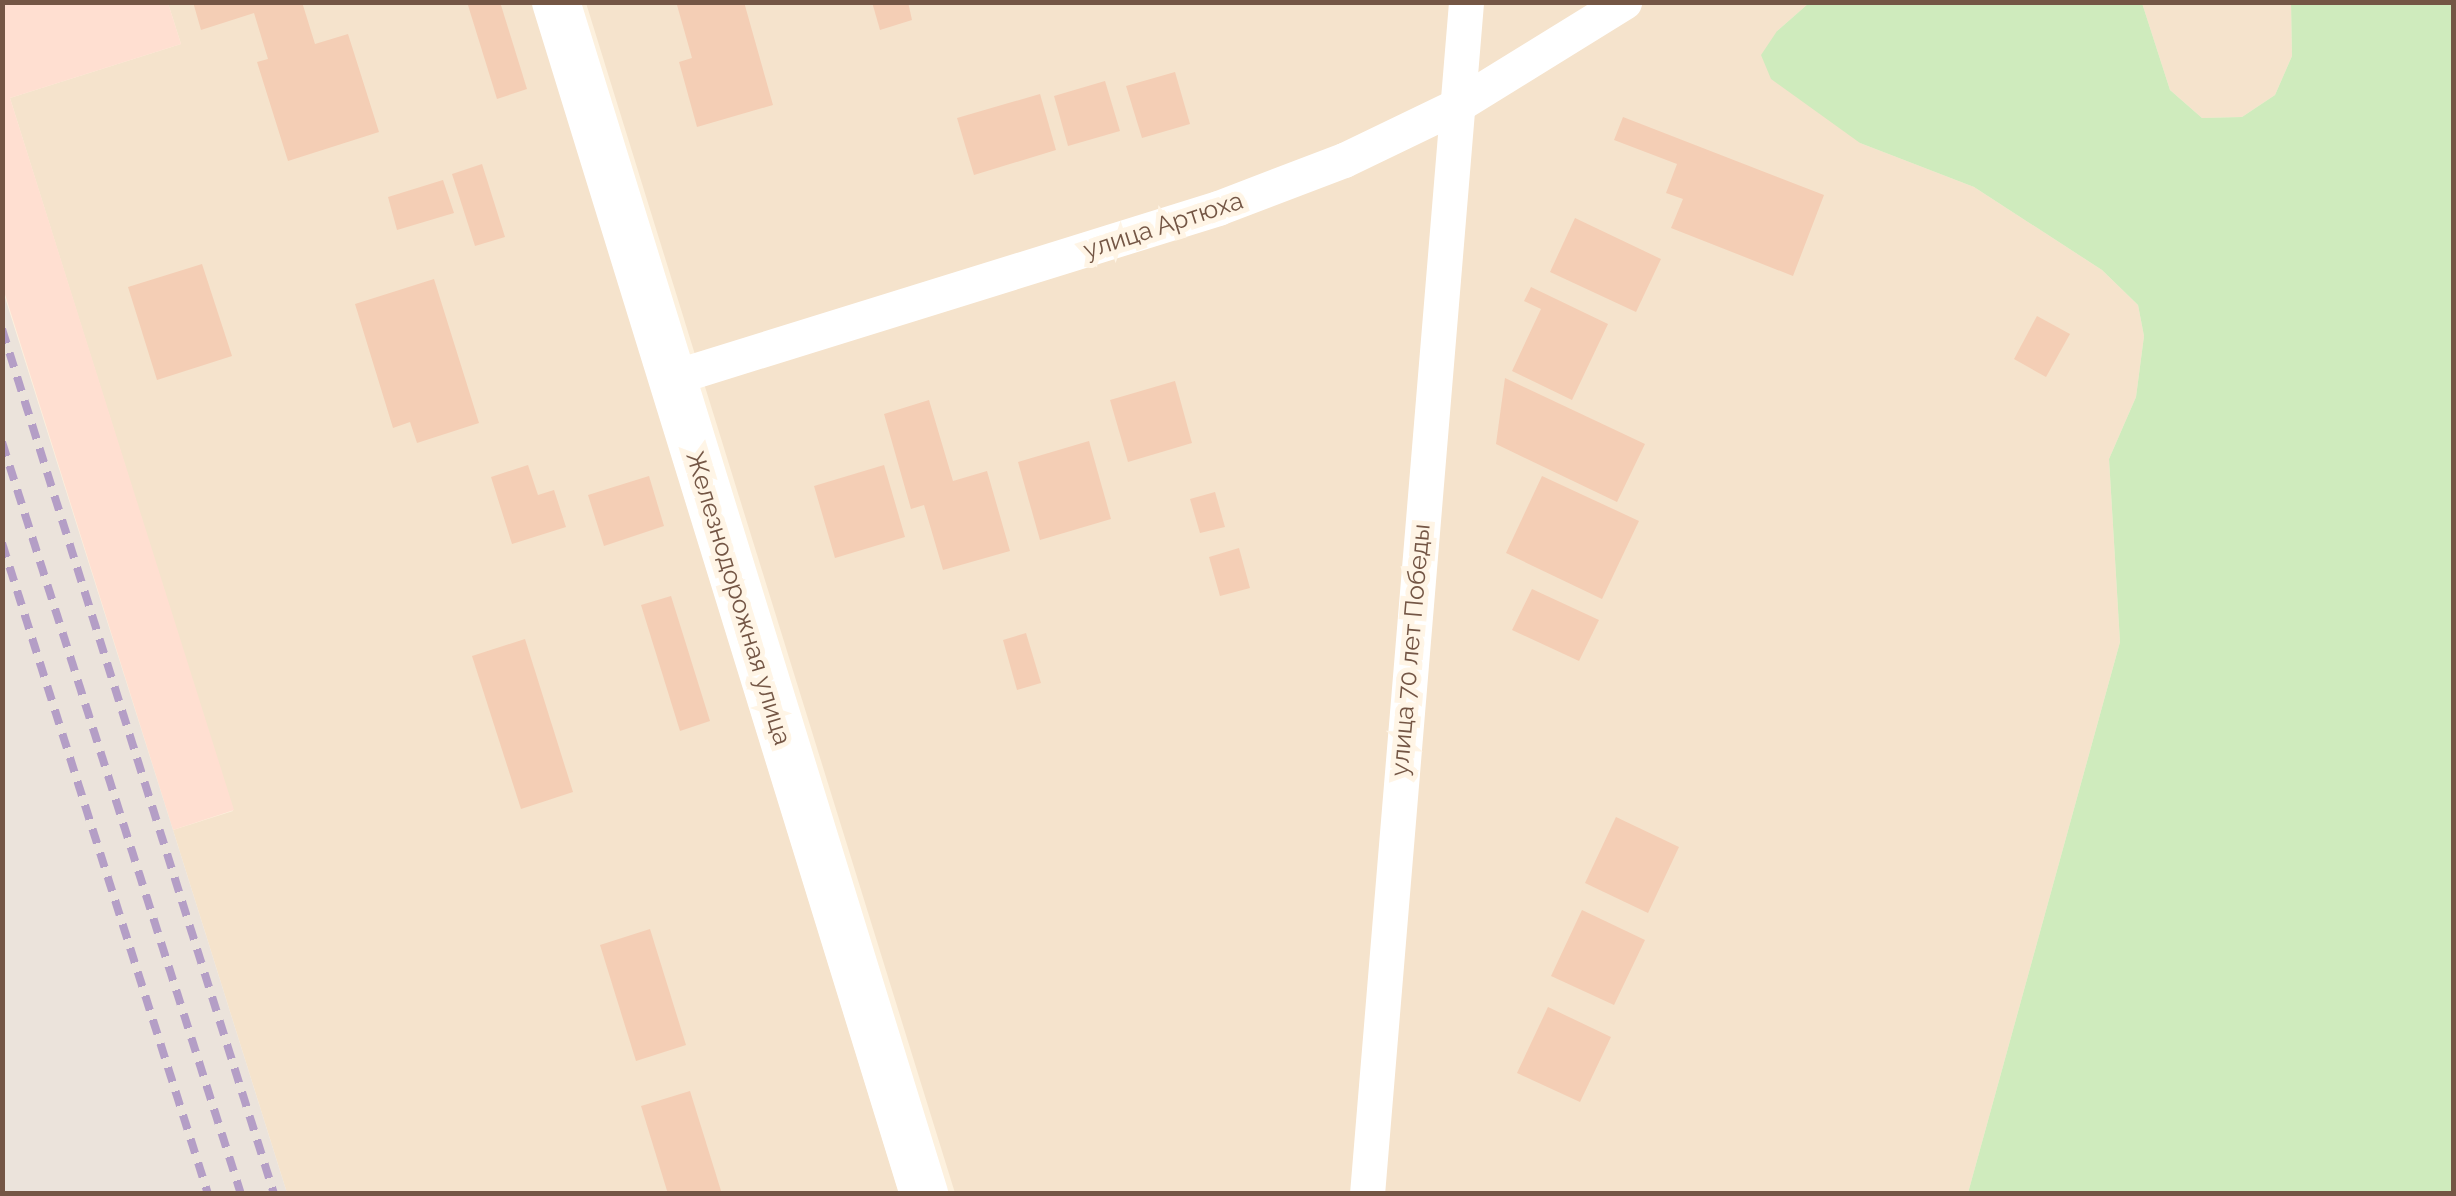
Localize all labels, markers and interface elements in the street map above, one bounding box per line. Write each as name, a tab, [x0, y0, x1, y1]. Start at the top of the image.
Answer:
street label: улица Артюха	[1079, 185, 1247, 265]
street label: Железнодорожная улица	[680, 447, 798, 749]
street label: улица 70 лет Победы	[1384, 523, 1436, 777]

